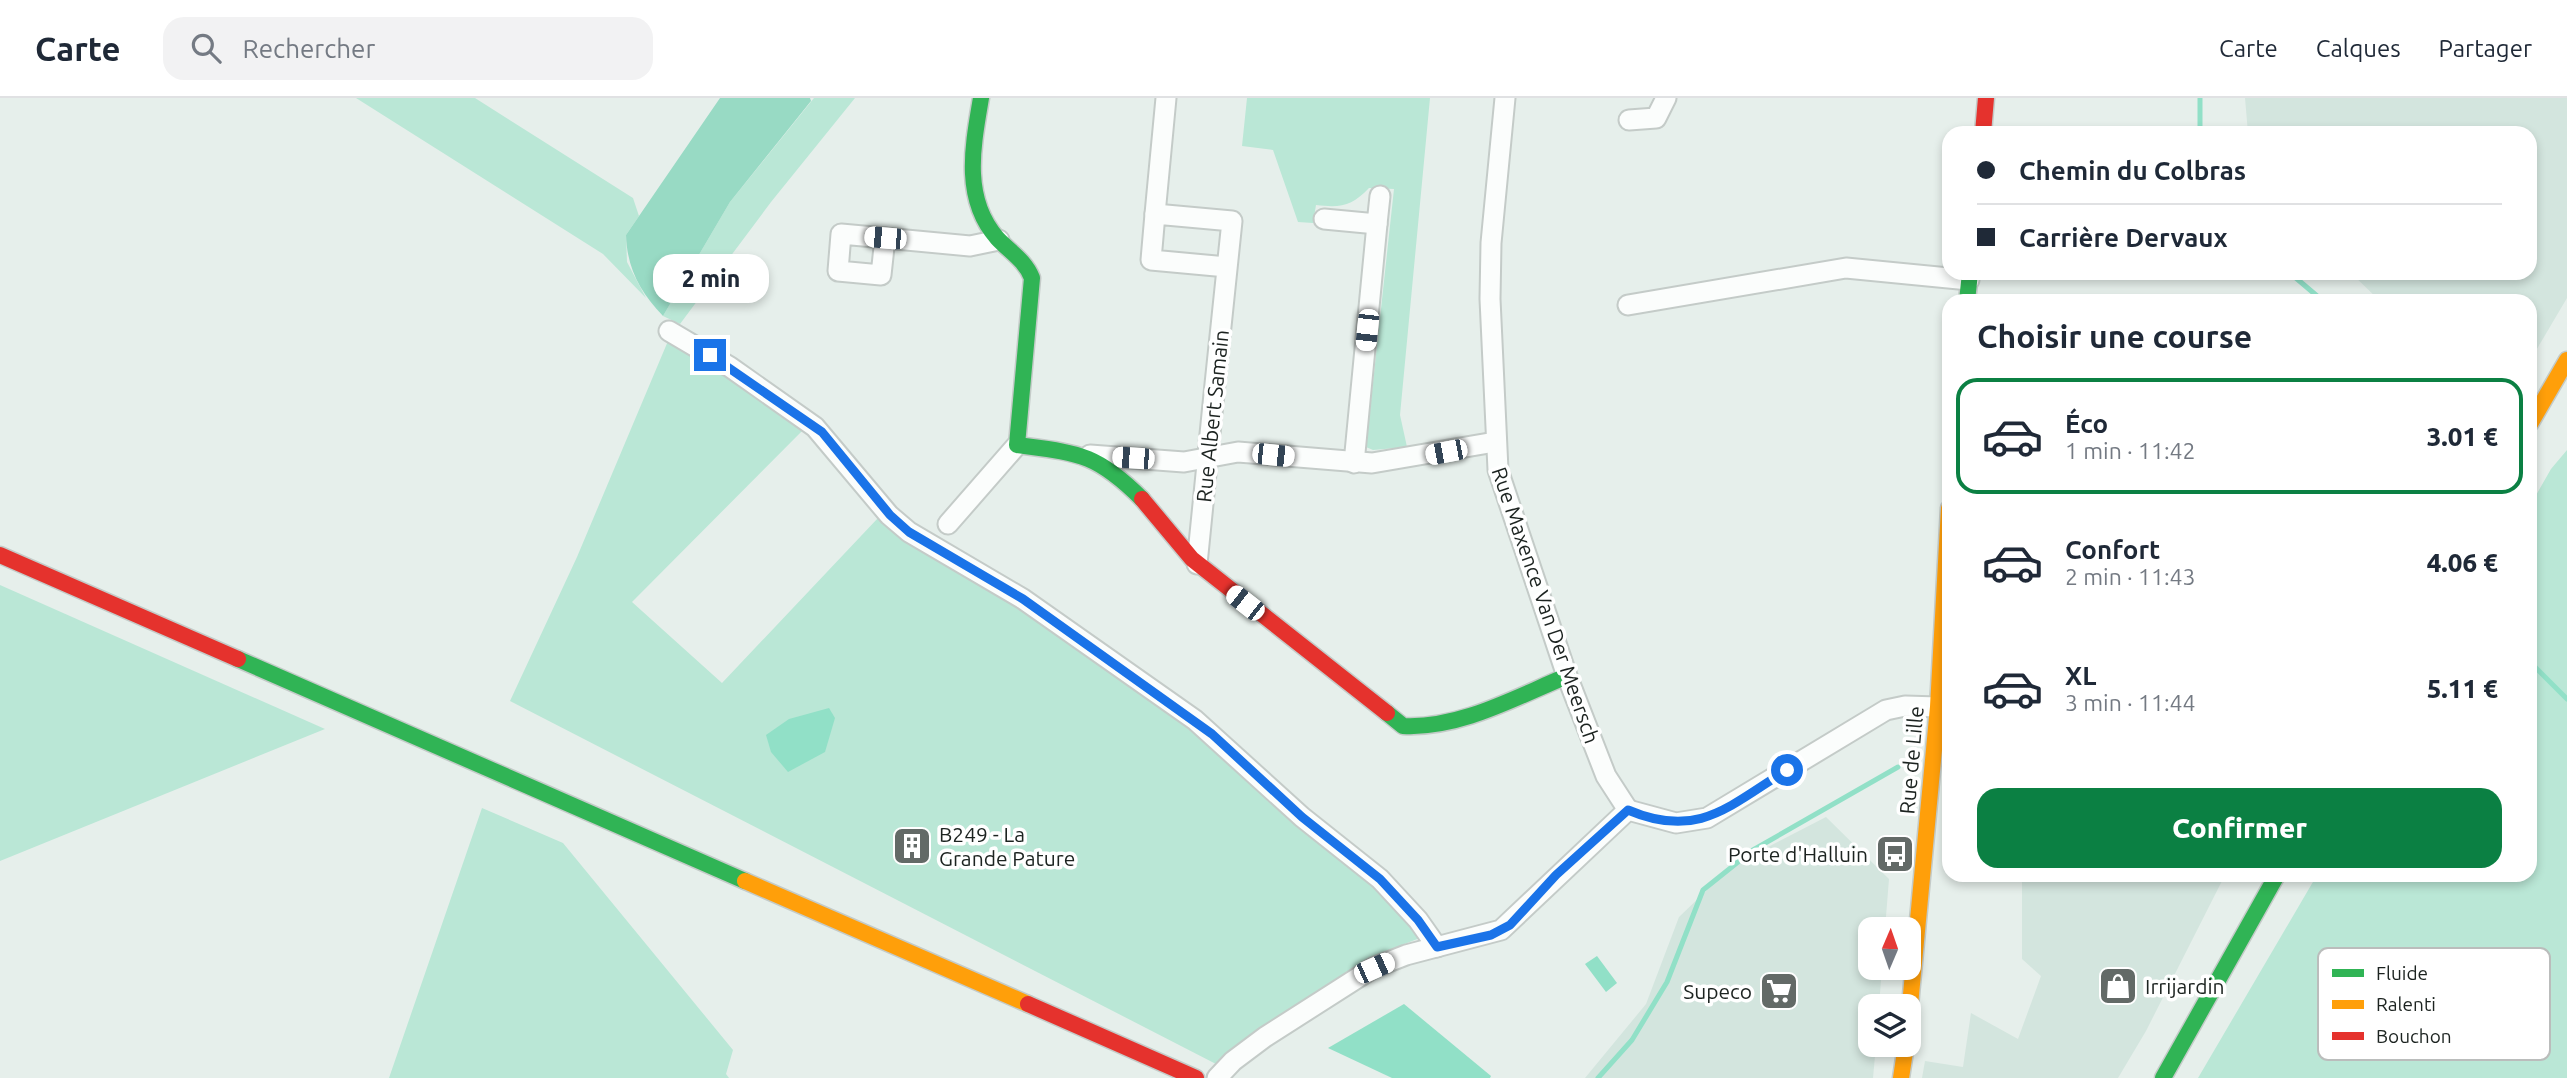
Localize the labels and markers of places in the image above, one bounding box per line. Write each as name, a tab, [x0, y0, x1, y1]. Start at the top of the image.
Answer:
place label: B249 - La Grande Pature	[939, 822, 1075, 870]
building icon: B249 - La Grande Pature	[891, 825, 933, 867]
bus stop icon: Porte d'Halluin	[1874, 833, 1916, 875]
place label: Porte d'Halluin	[1728, 842, 1868, 866]
shop icon: Irrijardin	[2097, 965, 2139, 1007]
supermarket icon: Supeco	[1758, 970, 1800, 1012]
place label: Irrijardin	[2145, 974, 2225, 998]
place label: Supeco	[1683, 979, 1752, 1003]

